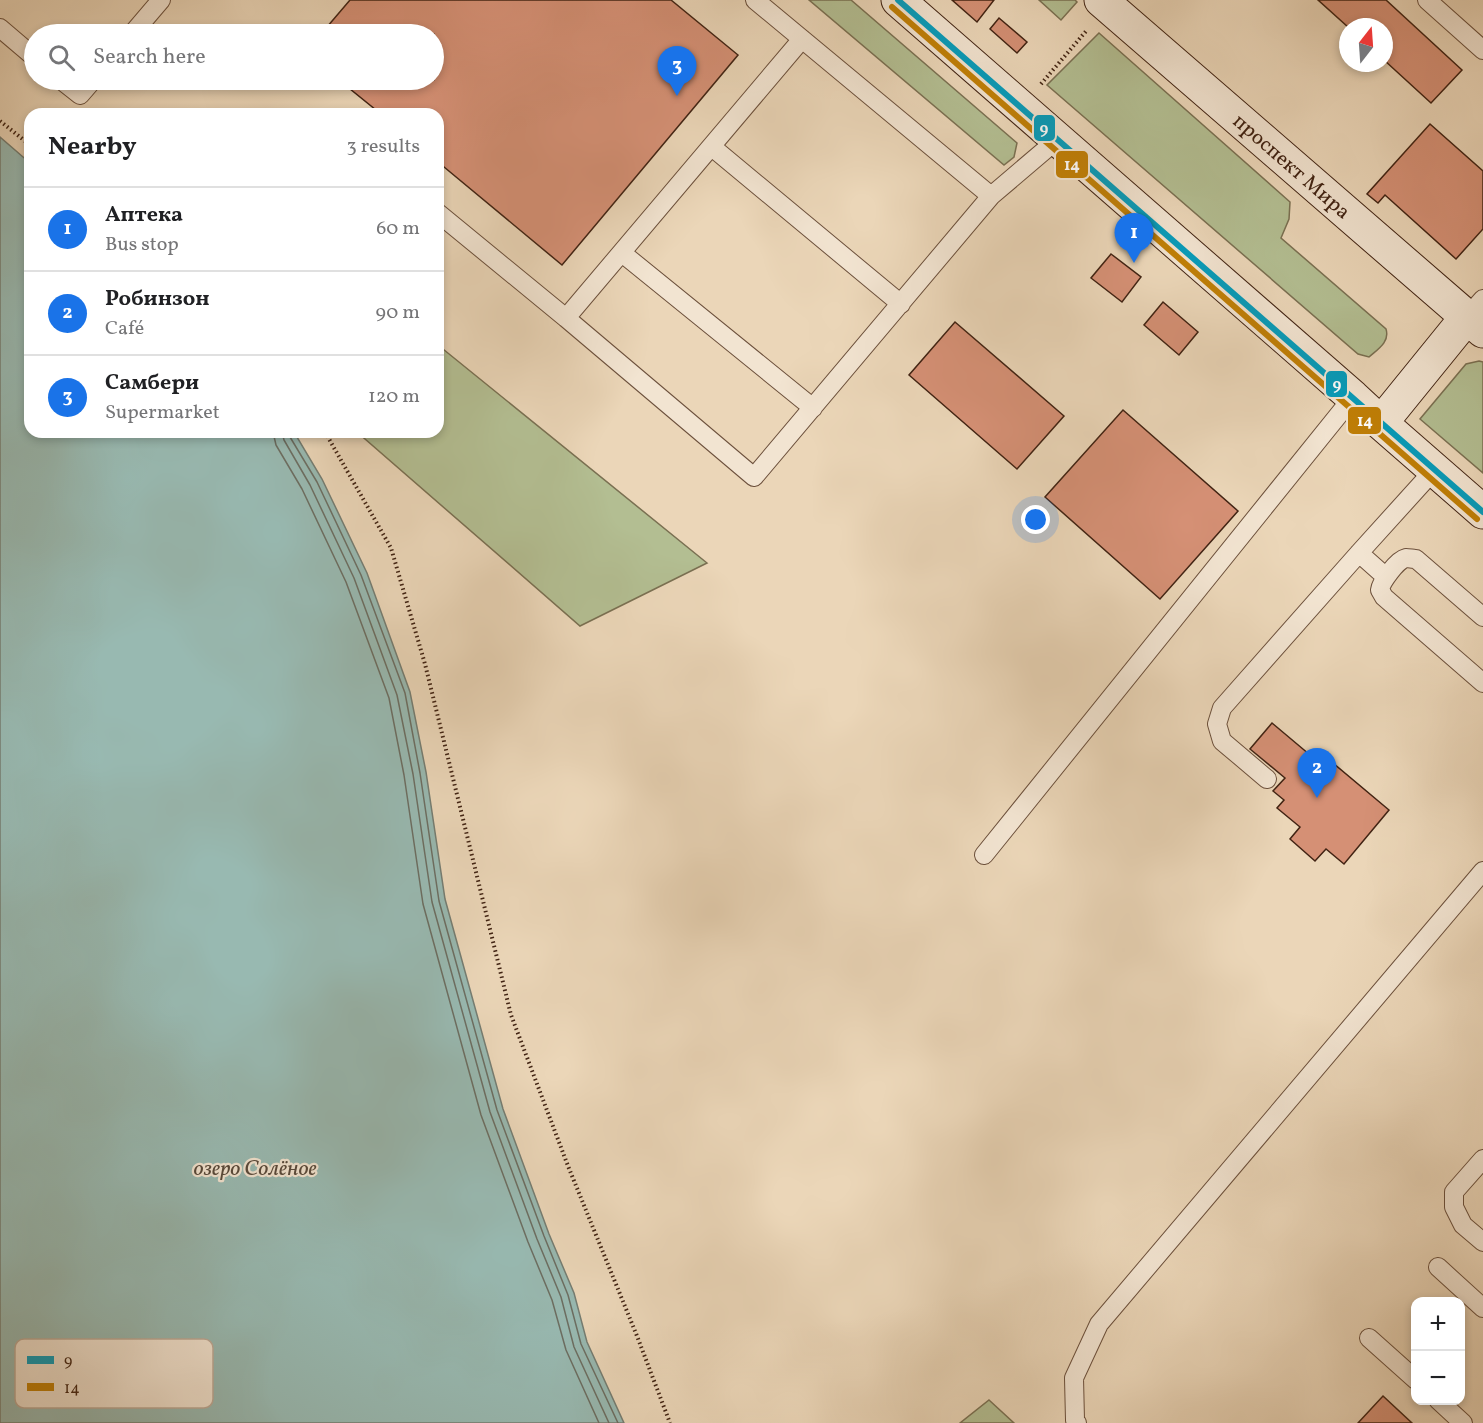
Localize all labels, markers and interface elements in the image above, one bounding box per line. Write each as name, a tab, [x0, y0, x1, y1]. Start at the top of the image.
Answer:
north arrow	[1339, 18, 1393, 72]
search box	[24, 24, 444, 90]
icon: search	[45, 41, 78, 74]
text: Search here	[93, 42, 206, 73]
pin: 3	[658, 46, 696, 96]
street label: проспект Мира	[1226, 108, 1356, 227]
line badge: 9	[1033, 114, 1056, 142]
text: 9	[1040, 119, 1049, 141]
text: Nearby	[48, 129, 137, 165]
text: 3 results	[346, 133, 420, 161]
line badge: 14	[1055, 150, 1089, 179]
text: 14	[1064, 155, 1080, 177]
text: Аптека	[105, 200, 183, 231]
pin: 1	[1114, 214, 1154, 263]
text: 1	[63, 215, 72, 243]
text: 60 m	[376, 215, 420, 243]
text: Bus stop	[105, 231, 179, 259]
text: Робинзон	[105, 284, 210, 315]
text: 2	[62, 299, 73, 327]
text: 90 m	[376, 299, 420, 327]
text: Café	[105, 315, 144, 343]
text: Самбери	[105, 368, 199, 399]
line badge: 9	[1325, 370, 1348, 398]
text: 9	[1333, 375, 1342, 397]
text: 3	[62, 383, 73, 411]
text: 120 m	[368, 383, 420, 411]
text: Supermarket	[105, 399, 220, 427]
line badge: 14	[1347, 406, 1382, 435]
text: 14	[1357, 411, 1373, 433]
your location	[1021, 505, 1050, 534]
pin: 2	[1298, 748, 1336, 798]
water label: озеро Солёное	[193, 1154, 317, 1185]
map controls	[1411, 1297, 1465, 1405]
button: +	[1411, 1297, 1465, 1351]
legend	[15, 1339, 213, 1408]
text: 9	[64, 1351, 72, 1373]
button: −	[1411, 1351, 1465, 1405]
text: 14	[64, 1378, 80, 1400]

